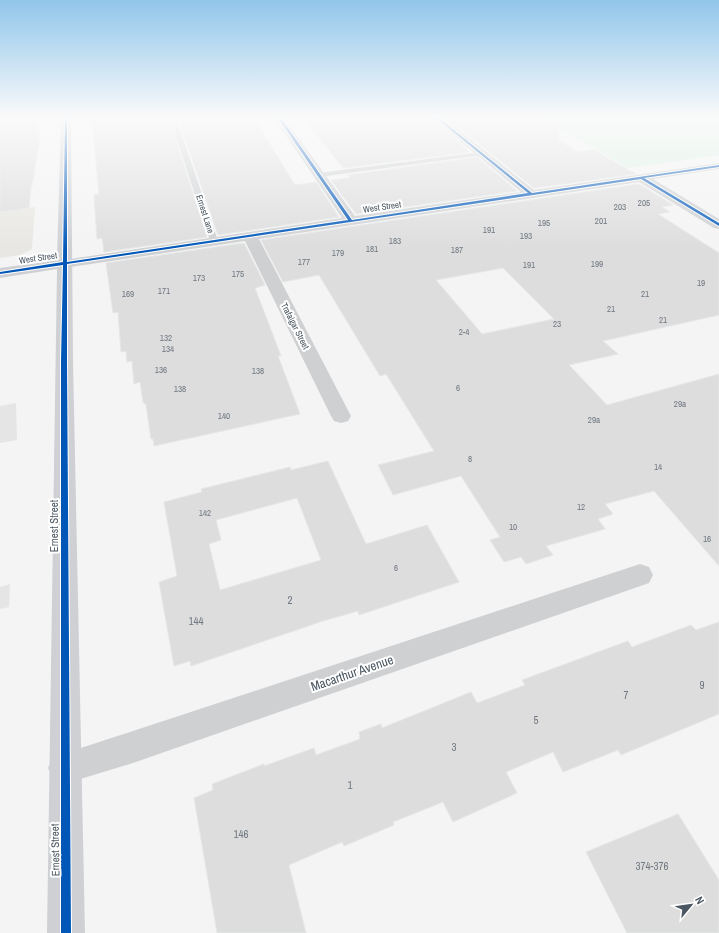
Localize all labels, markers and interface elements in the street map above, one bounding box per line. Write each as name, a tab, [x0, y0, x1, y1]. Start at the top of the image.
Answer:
street label: Ernest Lane	[193, 193, 217, 235]
house number: 205	[638, 197, 650, 209]
street label: West Street	[362, 198, 402, 216]
house number: 203	[614, 201, 626, 213]
house number: 201	[595, 215, 607, 227]
house number: 195	[538, 217, 550, 229]
house number: 191	[483, 224, 495, 236]
house number: 193	[520, 230, 532, 242]
house number: 183	[389, 235, 401, 247]
house number: 181	[366, 243, 378, 255]
house number: 187	[451, 244, 463, 256]
house number: 179	[332, 247, 344, 259]
street label: West Street	[18, 249, 58, 267]
house number: 177	[298, 256, 310, 268]
house number: 199	[591, 258, 603, 270]
house number: 191	[523, 259, 535, 271]
house number: 175	[232, 268, 244, 280]
house number: 173	[193, 272, 205, 284]
house number: 19	[697, 277, 705, 289]
house number: 171	[158, 285, 170, 297]
house number: 169	[122, 288, 134, 300]
house number: 21	[641, 288, 649, 300]
street label: Trafalgar Street	[278, 301, 312, 351]
house number: 21	[607, 303, 615, 315]
house number: 21	[659, 314, 667, 326]
house number: 23	[553, 318, 561, 330]
house number: 2-4	[459, 326, 469, 338]
house number: 132	[160, 332, 172, 344]
house number: 134	[162, 343, 174, 355]
house number: 136	[155, 364, 167, 376]
house number: 138	[252, 365, 264, 377]
house number: 6	[456, 382, 460, 394]
house number: 138	[174, 383, 186, 395]
house number: 29a	[674, 398, 686, 410]
house number: 140	[218, 410, 230, 422]
house number: 29a	[588, 414, 600, 426]
house number: 8	[468, 453, 472, 465]
house number: 14	[654, 461, 662, 473]
street label: Ernest Street	[47, 499, 61, 552]
house number: 12	[577, 501, 585, 513]
house number: 142	[199, 507, 211, 519]
house number: 10	[509, 521, 517, 533]
house number: 16	[703, 533, 711, 545]
house number: 6	[394, 562, 398, 574]
house number: 2	[287, 593, 293, 607]
house number: 144	[188, 614, 204, 628]
street label: Macarthur Avenue	[308, 651, 396, 695]
house number: 9	[699, 678, 705, 692]
house number: 7	[623, 688, 629, 702]
house number: 5	[533, 713, 539, 727]
house number: 3	[451, 740, 457, 754]
house number: 1	[347, 778, 353, 792]
street label: Ernest Street	[48, 823, 62, 876]
house number: 146	[233, 827, 249, 841]
house number: 374-376	[635, 859, 669, 873]
north arrow	[671, 885, 711, 925]
text: N	[692, 894, 707, 906]

